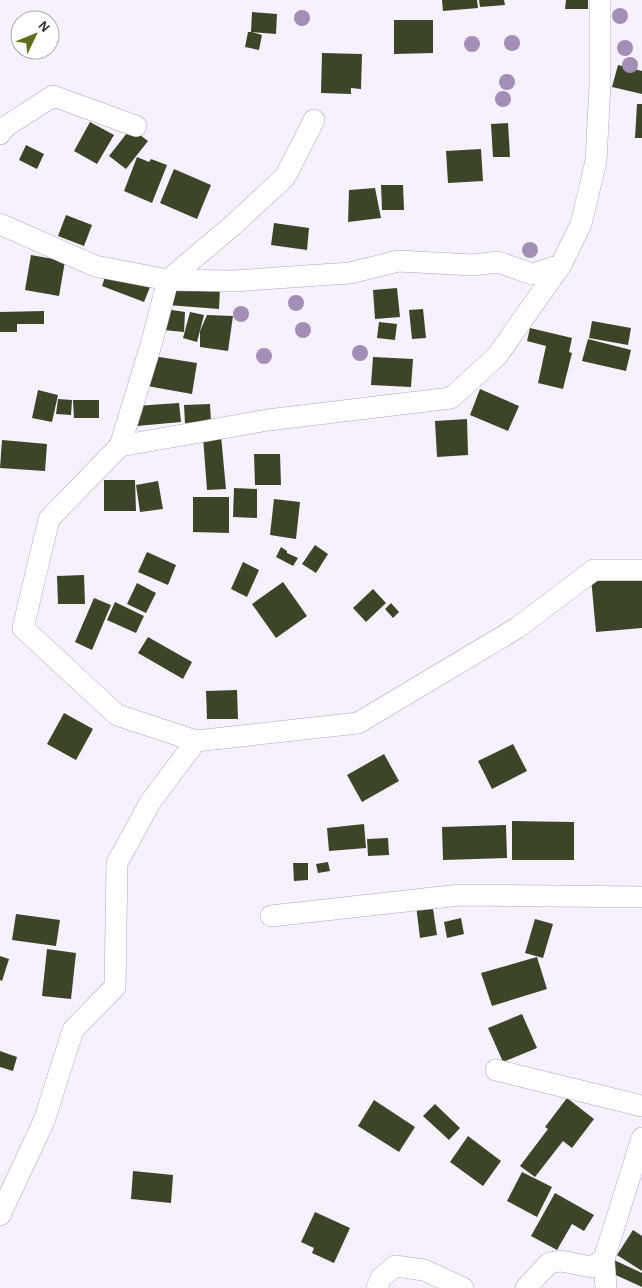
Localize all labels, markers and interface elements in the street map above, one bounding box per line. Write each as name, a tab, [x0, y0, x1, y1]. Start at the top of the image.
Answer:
north arrow	[10, 10, 60, 60]
text: N	[35, 18, 52, 35]

